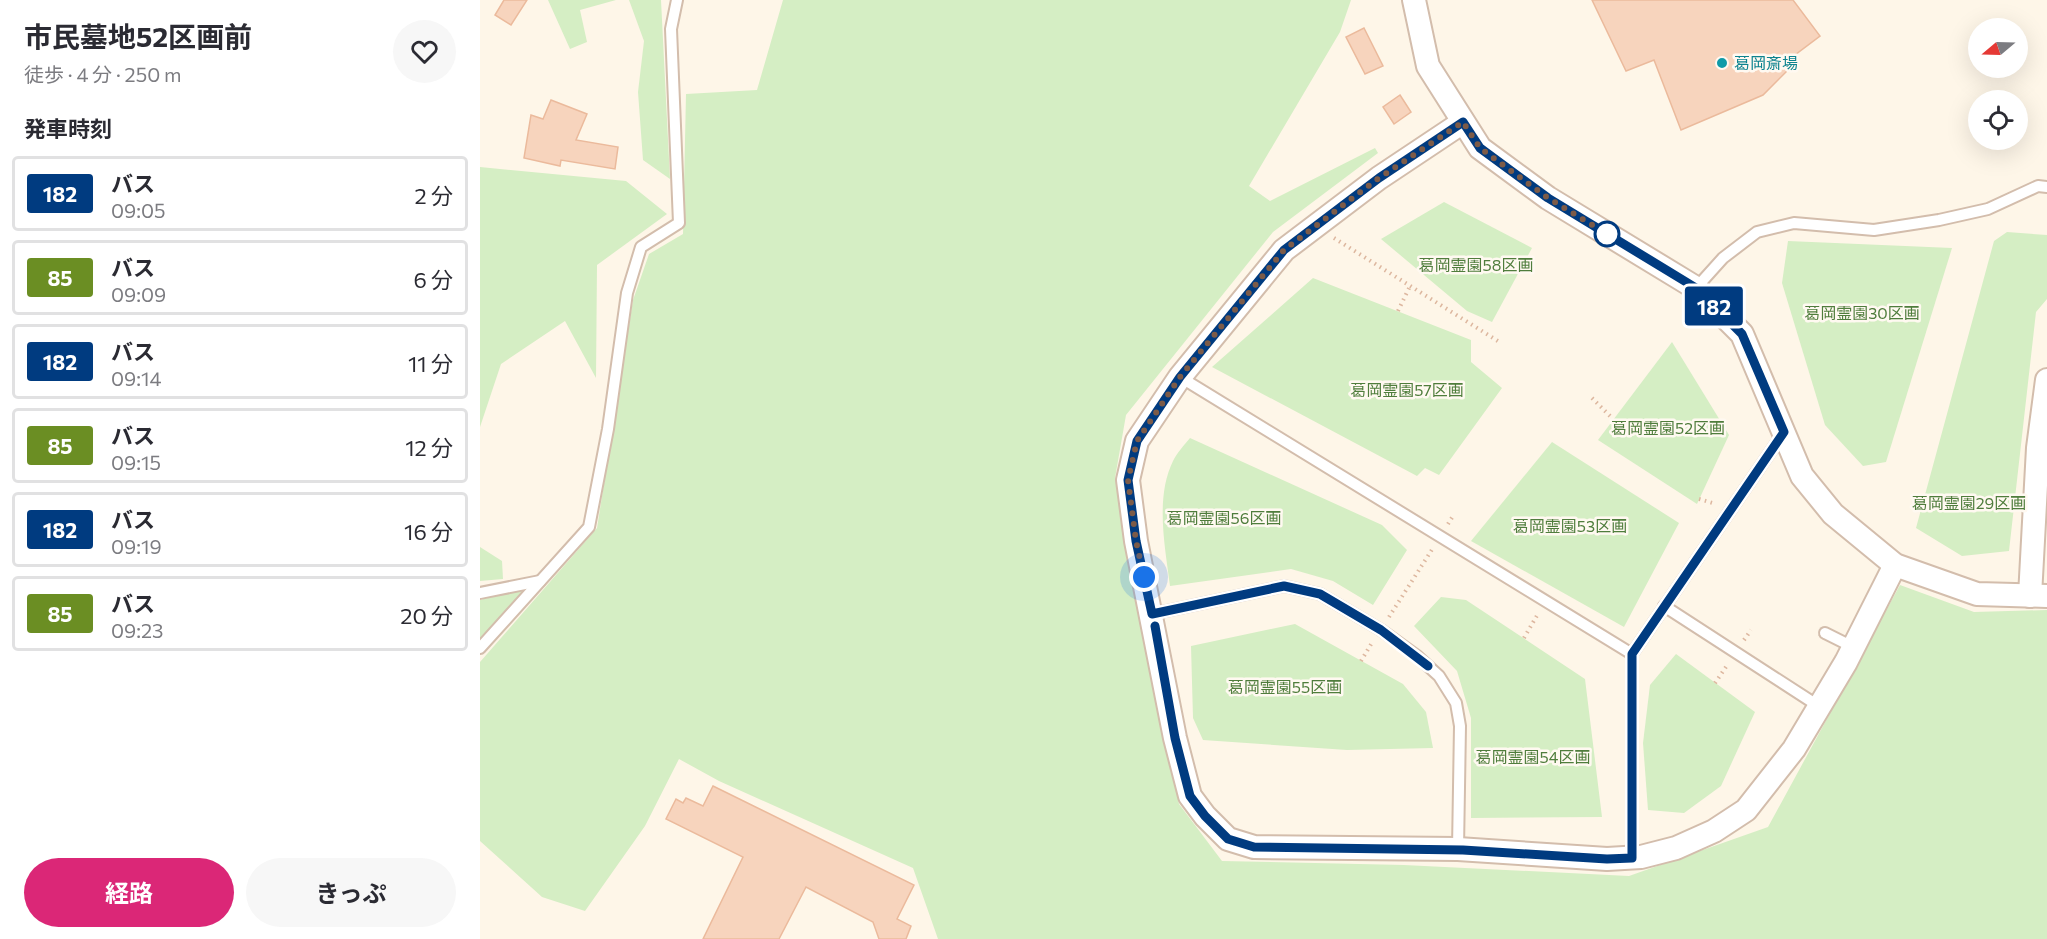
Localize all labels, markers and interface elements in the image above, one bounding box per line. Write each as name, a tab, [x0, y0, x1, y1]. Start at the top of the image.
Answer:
north arrow	[1968, 18, 2028, 78]
map controls	[1968, 18, 2028, 150]
text: 市民墓地52区画前	[24, 19, 252, 53]
button: heart	[393, 20, 456, 83]
place label: 葛岡斎場	[1734, 53, 1798, 72]
marker: 葛岡斎場	[1715, 56, 1729, 70]
text: 徒歩 · 4 分 · 250 m	[24, 62, 182, 86]
button: locate	[1968, 90, 2028, 150]
text: 発車時刻	[24, 115, 112, 142]
text: バス	[111, 170, 155, 197]
text: 182	[43, 181, 77, 206]
text: 2 分	[415, 182, 453, 209]
text: 09:05	[111, 198, 165, 222]
unlabelled marker	[1594, 221, 1620, 247]
text: バス	[111, 254, 155, 281]
park label: 葛岡霊園58区画	[1419, 255, 1533, 274]
text: 85	[47, 265, 73, 290]
text: 6 分	[413, 266, 453, 293]
text: 09:09	[111, 282, 166, 306]
line badge: 182	[1680, 286, 1748, 326]
text: 182	[1697, 294, 1731, 319]
park label: 葛岡霊園30区画	[1804, 303, 1920, 322]
text: バス	[111, 338, 155, 365]
text: 182	[43, 349, 77, 374]
text: 11 分	[408, 350, 453, 377]
text: 09:14	[111, 366, 161, 390]
park label: 葛岡霊園57区画	[1350, 380, 1464, 399]
park label: 葛岡霊園52区画	[1611, 418, 1725, 437]
text: バス	[111, 422, 155, 449]
text: 85	[47, 433, 73, 458]
text: 12 分	[405, 434, 453, 461]
text: 09:15	[111, 450, 161, 474]
park label: 葛岡霊園29区画	[1912, 493, 2026, 512]
text: バス	[111, 506, 155, 533]
park label: 葛岡霊園56区画	[1167, 508, 1281, 527]
park label: 葛岡霊園53区画	[1513, 516, 1627, 535]
text: 182	[43, 517, 77, 542]
text: 16 分	[404, 518, 453, 545]
text: 09:19	[111, 534, 162, 558]
your location	[1129, 562, 1159, 592]
text: バス	[111, 590, 155, 617]
text: 85	[47, 601, 73, 626]
text: 20 分	[400, 602, 453, 629]
text: 09:23	[111, 618, 163, 642]
park label: 葛岡霊園55区画	[1228, 677, 1342, 696]
park label: 葛岡霊園54区画	[1476, 747, 1590, 766]
button: 経路	[24, 858, 234, 927]
button: きっぷ	[246, 858, 456, 927]

